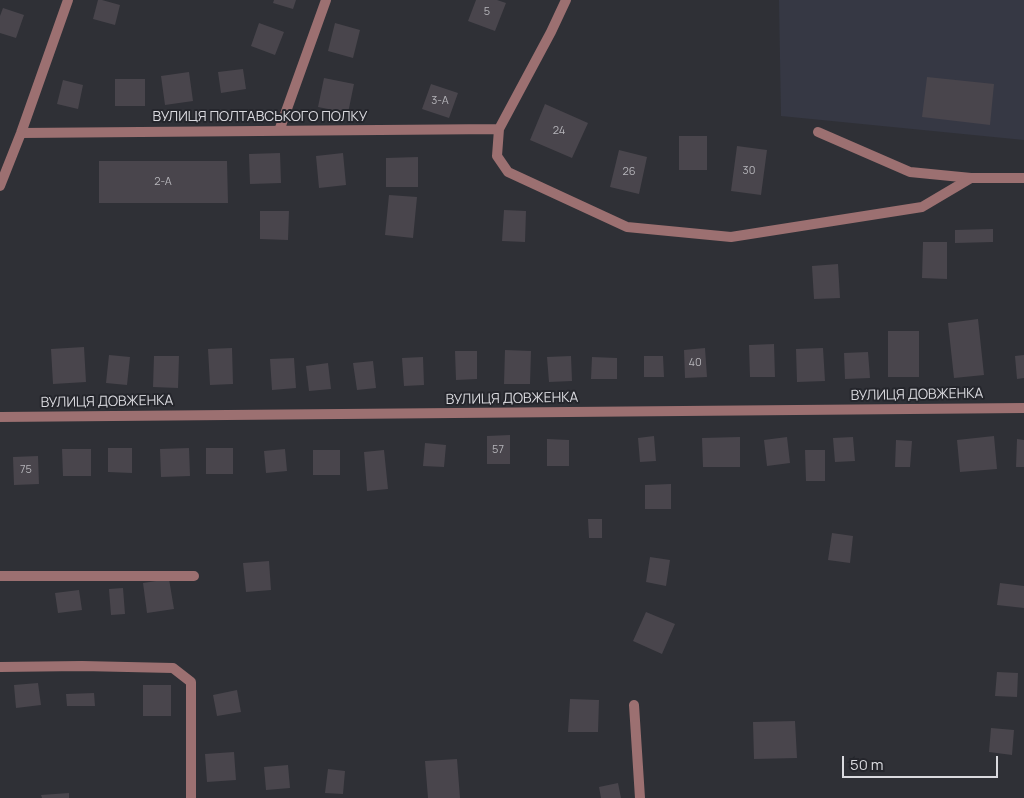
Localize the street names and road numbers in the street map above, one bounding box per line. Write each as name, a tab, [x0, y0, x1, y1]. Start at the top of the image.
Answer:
street label: ВУЛИЦЯ ПОЛТАВСЬКОГО ПОЛКУ	[152, 109, 368, 125]
street label: ВУЛИЦЯ ДОВЖЕНКА	[850, 385, 984, 405]
street label: ВУЛИЦЯ ДОВЖЕНКА	[445, 389, 579, 409]
street label: ВУЛИЦЯ ДОВЖЕНКА	[40, 392, 174, 412]

